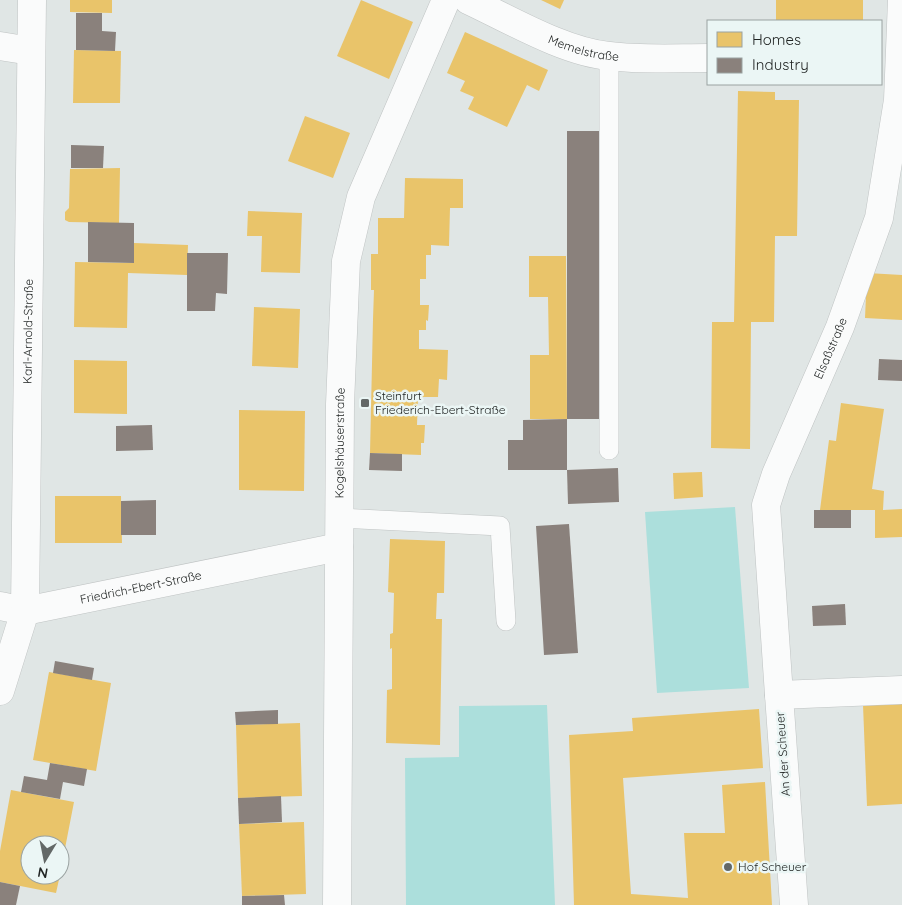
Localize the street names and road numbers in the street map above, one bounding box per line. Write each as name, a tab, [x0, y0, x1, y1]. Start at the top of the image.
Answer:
street label: Memelstraße	[546, 31, 620, 64]
street label: Karl-Arnold-Straße	[20, 279, 36, 384]
street label: Elsaßstraße	[810, 315, 850, 381]
street label: Kogelshäuserstraße	[331, 387, 348, 499]
street label: Friedrich-Ebert-Straße	[79, 567, 203, 607]
street label: An der Scheuer	[772, 711, 793, 797]

